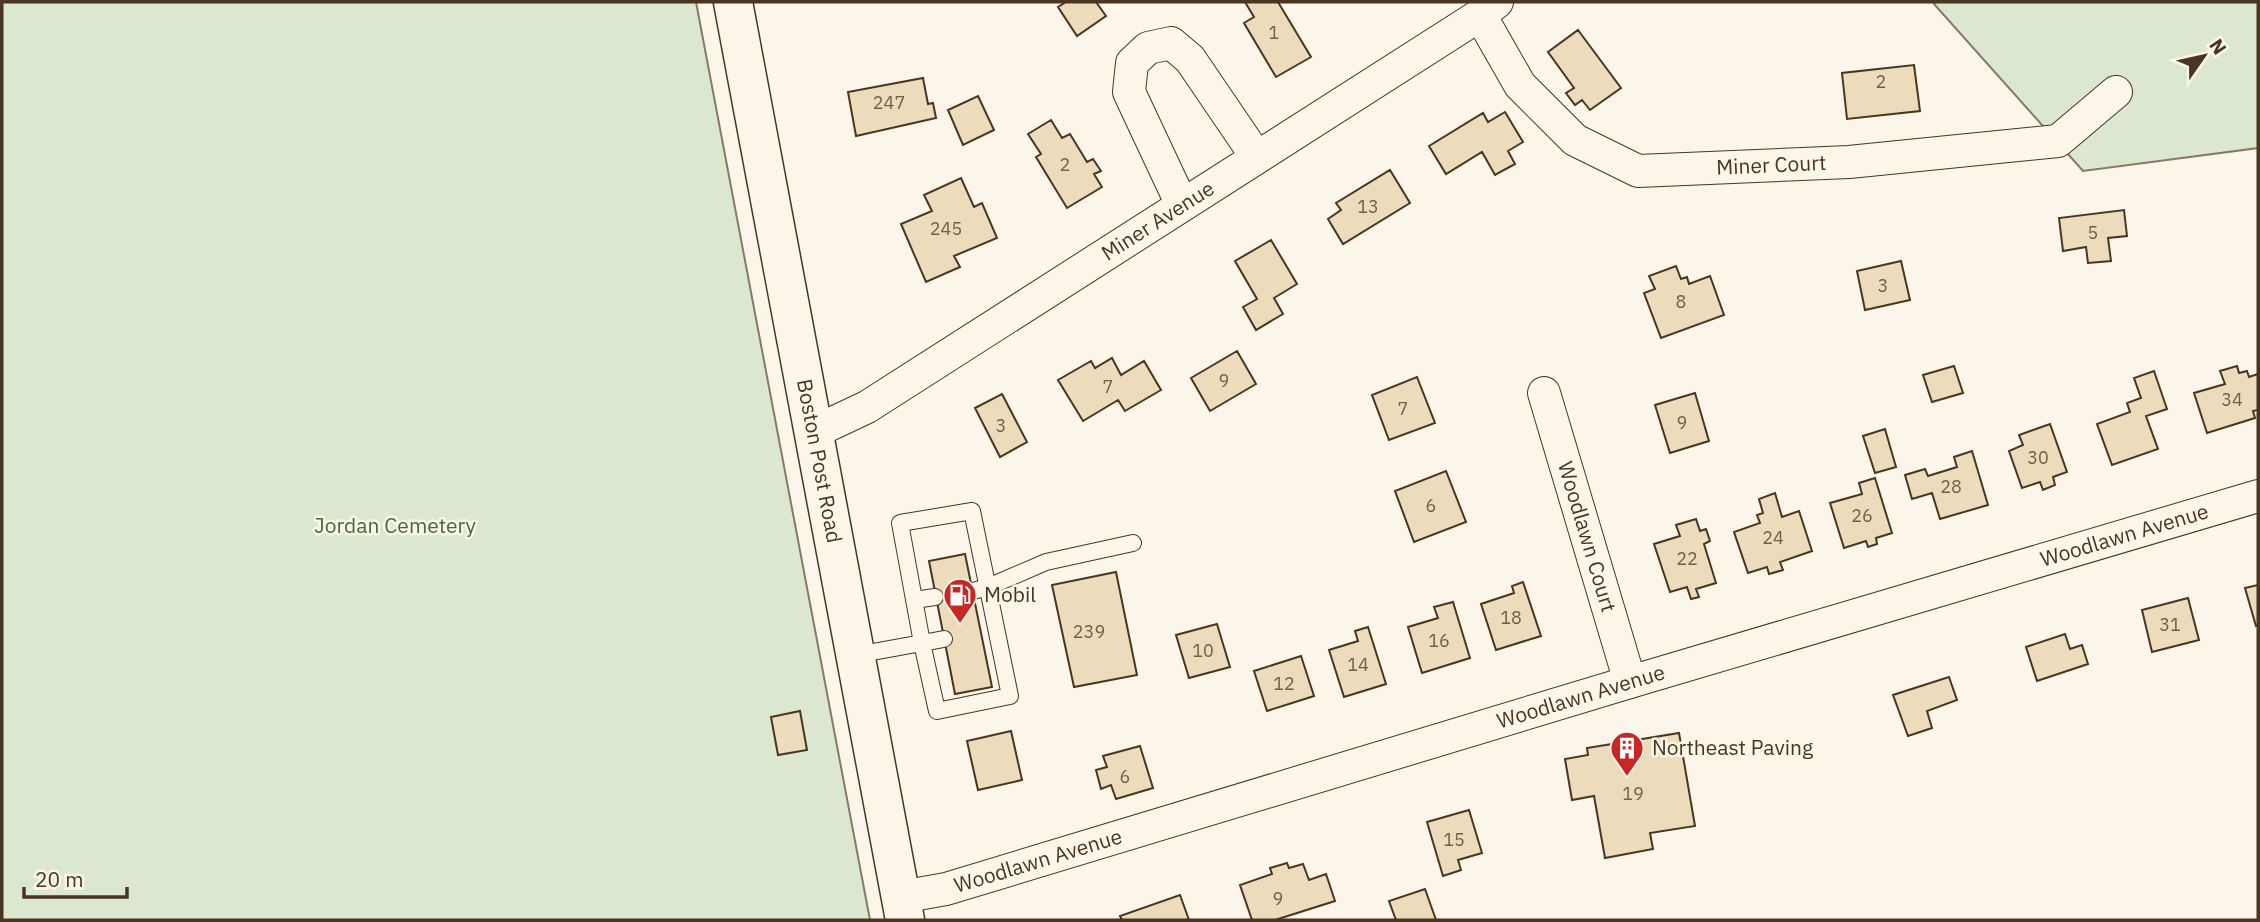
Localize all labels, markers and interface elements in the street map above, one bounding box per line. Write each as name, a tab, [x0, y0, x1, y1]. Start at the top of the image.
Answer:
house number: 1	[1269, 21, 1279, 44]
north arrow	[2169, 21, 2239, 91]
text: N	[2204, 34, 2232, 59]
house number: 2	[1876, 70, 1886, 93]
house number: 247	[873, 91, 905, 114]
street label: Miner Court	[1715, 148, 1827, 181]
house number: 2	[1060, 153, 1070, 176]
street label: Miner Avenue	[1096, 174, 1219, 267]
house number: 13	[1357, 195, 1379, 218]
house number: 245	[930, 217, 962, 240]
house number: 5	[2088, 221, 2098, 244]
house number: 3	[1878, 274, 1888, 297]
house number: 8	[1676, 290, 1686, 313]
house number: 9	[1219, 369, 1229, 392]
house number: 7	[1103, 375, 1113, 398]
street label: Boston Post Road	[791, 376, 849, 545]
house number: 34	[2221, 388, 2243, 411]
house number: 7	[1398, 397, 1408, 420]
house number: 9	[1677, 411, 1687, 434]
house number: 3	[996, 414, 1006, 437]
house number: 30	[2027, 446, 2049, 469]
street label: Woodlawn Court	[1552, 458, 1623, 615]
house number: 28	[1940, 475, 1962, 498]
house number: 6	[1426, 494, 1436, 517]
street label: Woodlawn Avenue	[2037, 496, 2212, 573]
house number: 26	[1851, 504, 1873, 527]
park label: Jordan Cemetery	[314, 511, 477, 539]
house number: 24	[1762, 526, 1784, 549]
house number: 22	[1676, 547, 1698, 570]
fuel station icon: Mobil	[941, 576, 979, 625]
place label: Mobil	[984, 580, 1036, 608]
house number: 18	[1500, 606, 1522, 629]
house number: 31	[2159, 613, 2181, 636]
house number: 239	[1073, 620, 1105, 643]
house number: 16	[1428, 629, 1450, 652]
house number: 10	[1192, 639, 1214, 662]
house number: 14	[1347, 653, 1369, 676]
street label: Woodlawn Avenue	[1493, 657, 1668, 735]
house number: 12	[1273, 672, 1295, 695]
building icon: Northeast Paving	[1608, 729, 1646, 778]
place label: Northeast Paving	[1652, 733, 1813, 761]
house number: 6	[1120, 765, 1130, 788]
house number: 19	[1622, 782, 1644, 805]
street label: Woodlawn Avenue	[950, 822, 1125, 899]
house number: 15	[1443, 828, 1465, 851]
scale bar	[24, 856, 128, 900]
text: 20 m	[35, 865, 84, 893]
house number: 9	[1273, 887, 1283, 910]

